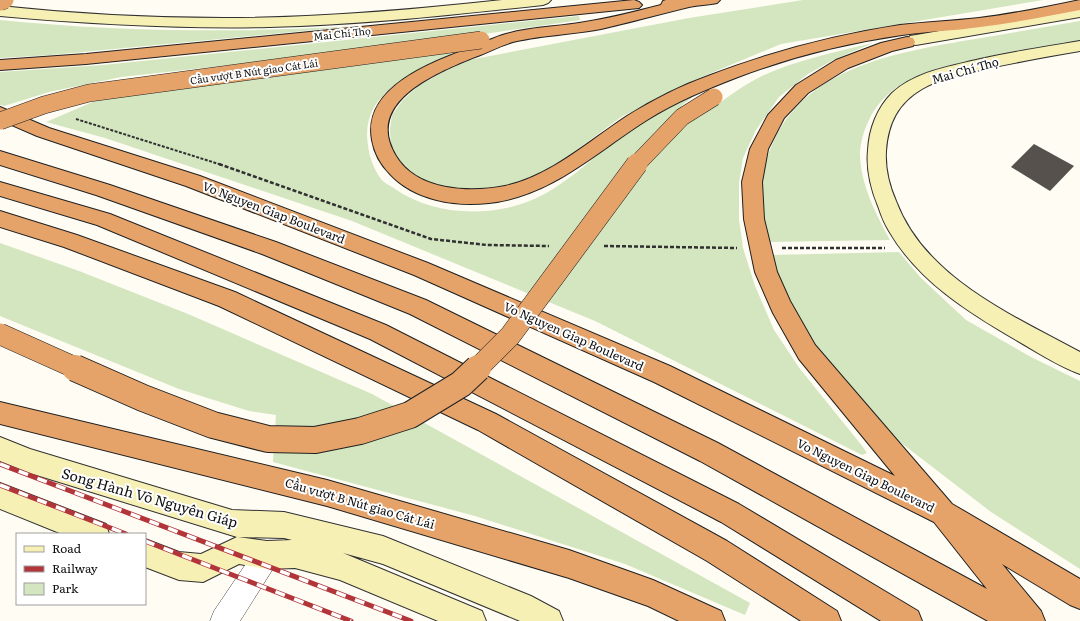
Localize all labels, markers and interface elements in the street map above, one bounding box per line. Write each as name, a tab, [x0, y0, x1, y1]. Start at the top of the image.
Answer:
street label: Mai Chí Thọ	[313, 23, 372, 43]
street label: Mai Chí Thọ	[929, 52, 1001, 88]
street label: Cầu vượt B Nút giao Cát Lái	[189, 55, 320, 87]
street label: Vo Nguyen Giap Boulevard	[200, 176, 348, 248]
street label: Vo Nguyen Giap Boulevard	[501, 297, 647, 375]
street label: Vo Nguyen Giap Boulevard	[794, 434, 939, 517]
street label: Song Hành Võ Nguyên Giáp	[60, 462, 240, 532]
street label: Cầu vượt B Nút giao Cát Lái	[283, 473, 437, 533]
legend	[16, 533, 146, 605]
text: Road	[52, 539, 82, 557]
text: Railway	[52, 559, 98, 577]
text: Park	[52, 579, 79, 597]

